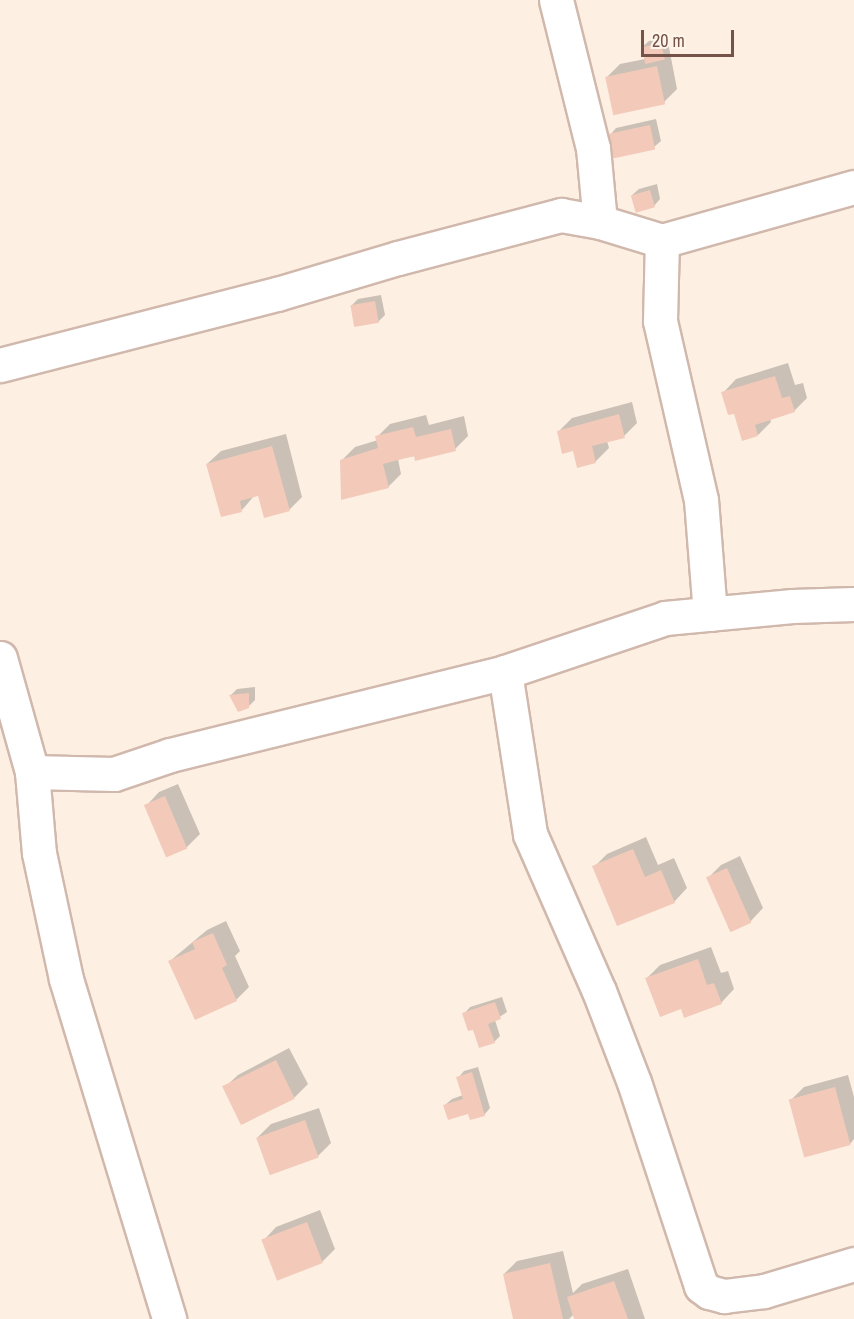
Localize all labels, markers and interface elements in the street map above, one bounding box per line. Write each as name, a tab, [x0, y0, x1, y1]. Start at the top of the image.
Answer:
scale bar	[644, 18, 737, 56]
text: 20 m	[652, 28, 685, 53]

